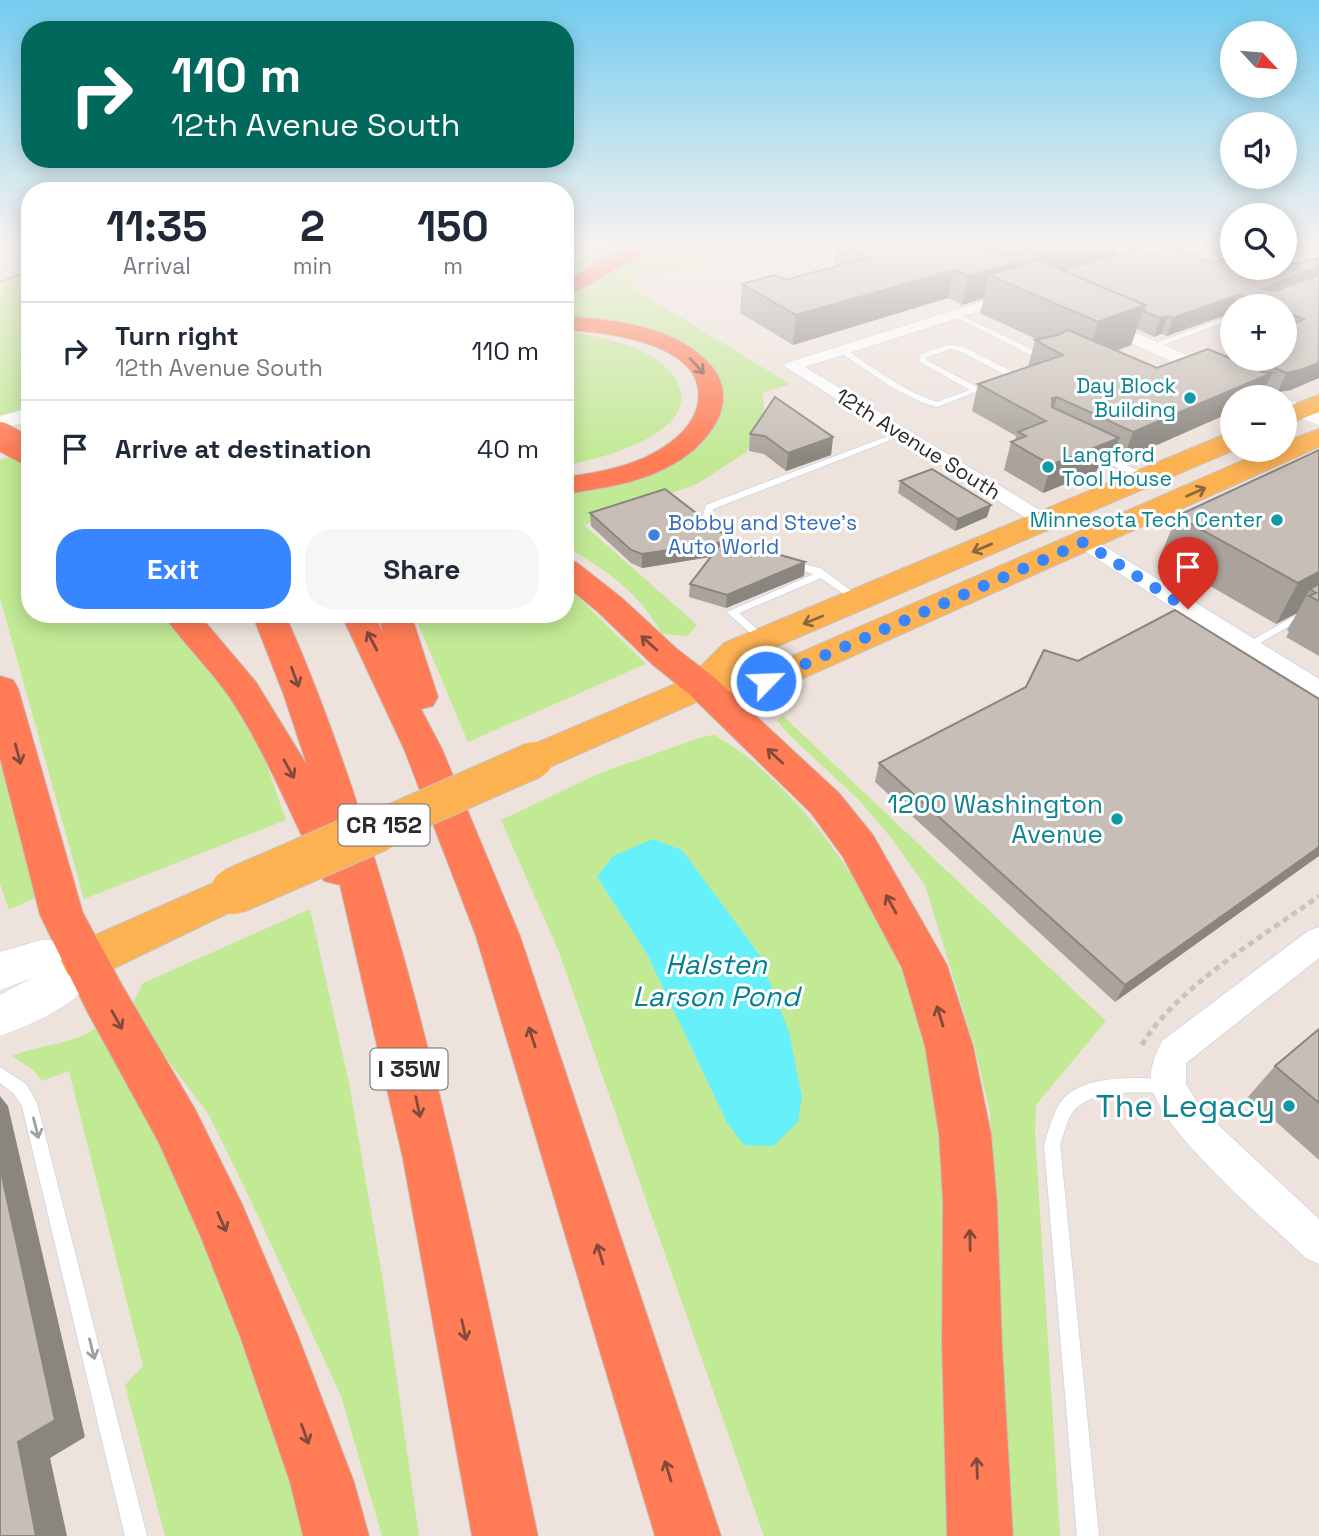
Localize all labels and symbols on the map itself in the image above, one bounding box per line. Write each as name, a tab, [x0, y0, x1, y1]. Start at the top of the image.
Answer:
north arrow	[1220, 21, 1297, 98]
one-way arrow	[689, 356, 705, 374]
place label: Day Block Building	[1076, 372, 1176, 423]
street label: 12th Avenue South	[831, 382, 1006, 505]
marker: Day Block Building	[1182, 390, 1198, 406]
place label: Langford Tool House	[1062, 441, 1172, 492]
marker: Langford Tool House	[1040, 459, 1056, 475]
one-way arrow	[1184, 485, 1206, 498]
place label: Minnesota Tech Center	[1030, 506, 1263, 533]
place label: Bobby and Steve's Auto World	[668, 509, 857, 560]
marker: Minnesota Tech Center	[1269, 512, 1285, 528]
marker: Bobby and Steve's Auto World	[646, 527, 662, 543]
pin	[1158, 537, 1218, 609]
one-way arrow	[971, 543, 993, 556]
one-way arrow	[802, 614, 824, 627]
one-way arrow	[365, 632, 379, 652]
one-way arrow	[641, 634, 658, 651]
position arrow	[729, 644, 803, 718]
one-way arrow	[289, 666, 302, 688]
one-way arrow	[12, 742, 25, 764]
one-way arrow	[767, 748, 784, 765]
one-way arrow	[282, 759, 296, 779]
place label: 1200 Washington Avenue	[887, 787, 1103, 851]
road number: CR 152	[338, 804, 430, 846]
marker: 1200 Washington Avenue	[1109, 811, 1125, 827]
one-way arrow	[884, 895, 898, 915]
water label: Halsten Larson Pond	[633, 946, 802, 1014]
one-way arrow	[932, 1005, 945, 1027]
one-way arrow	[110, 1010, 124, 1030]
one-way arrow	[525, 1026, 537, 1048]
road number: I 35W	[370, 1049, 448, 1090]
place label: The Legacy	[1096, 1086, 1275, 1126]
one-way arrow	[412, 1095, 425, 1118]
marker: The Legacy	[1281, 1098, 1297, 1114]
one-way arrow	[30, 1117, 43, 1139]
one-way arrow	[216, 1211, 229, 1232]
one-way arrow	[963, 1229, 977, 1252]
one-way arrow	[593, 1243, 606, 1265]
one-way arrow	[457, 1318, 471, 1341]
one-way arrow	[86, 1337, 99, 1360]
one-way arrow	[299, 1422, 312, 1444]
one-way arrow	[970, 1457, 983, 1480]
one-way arrow	[661, 1460, 674, 1482]

